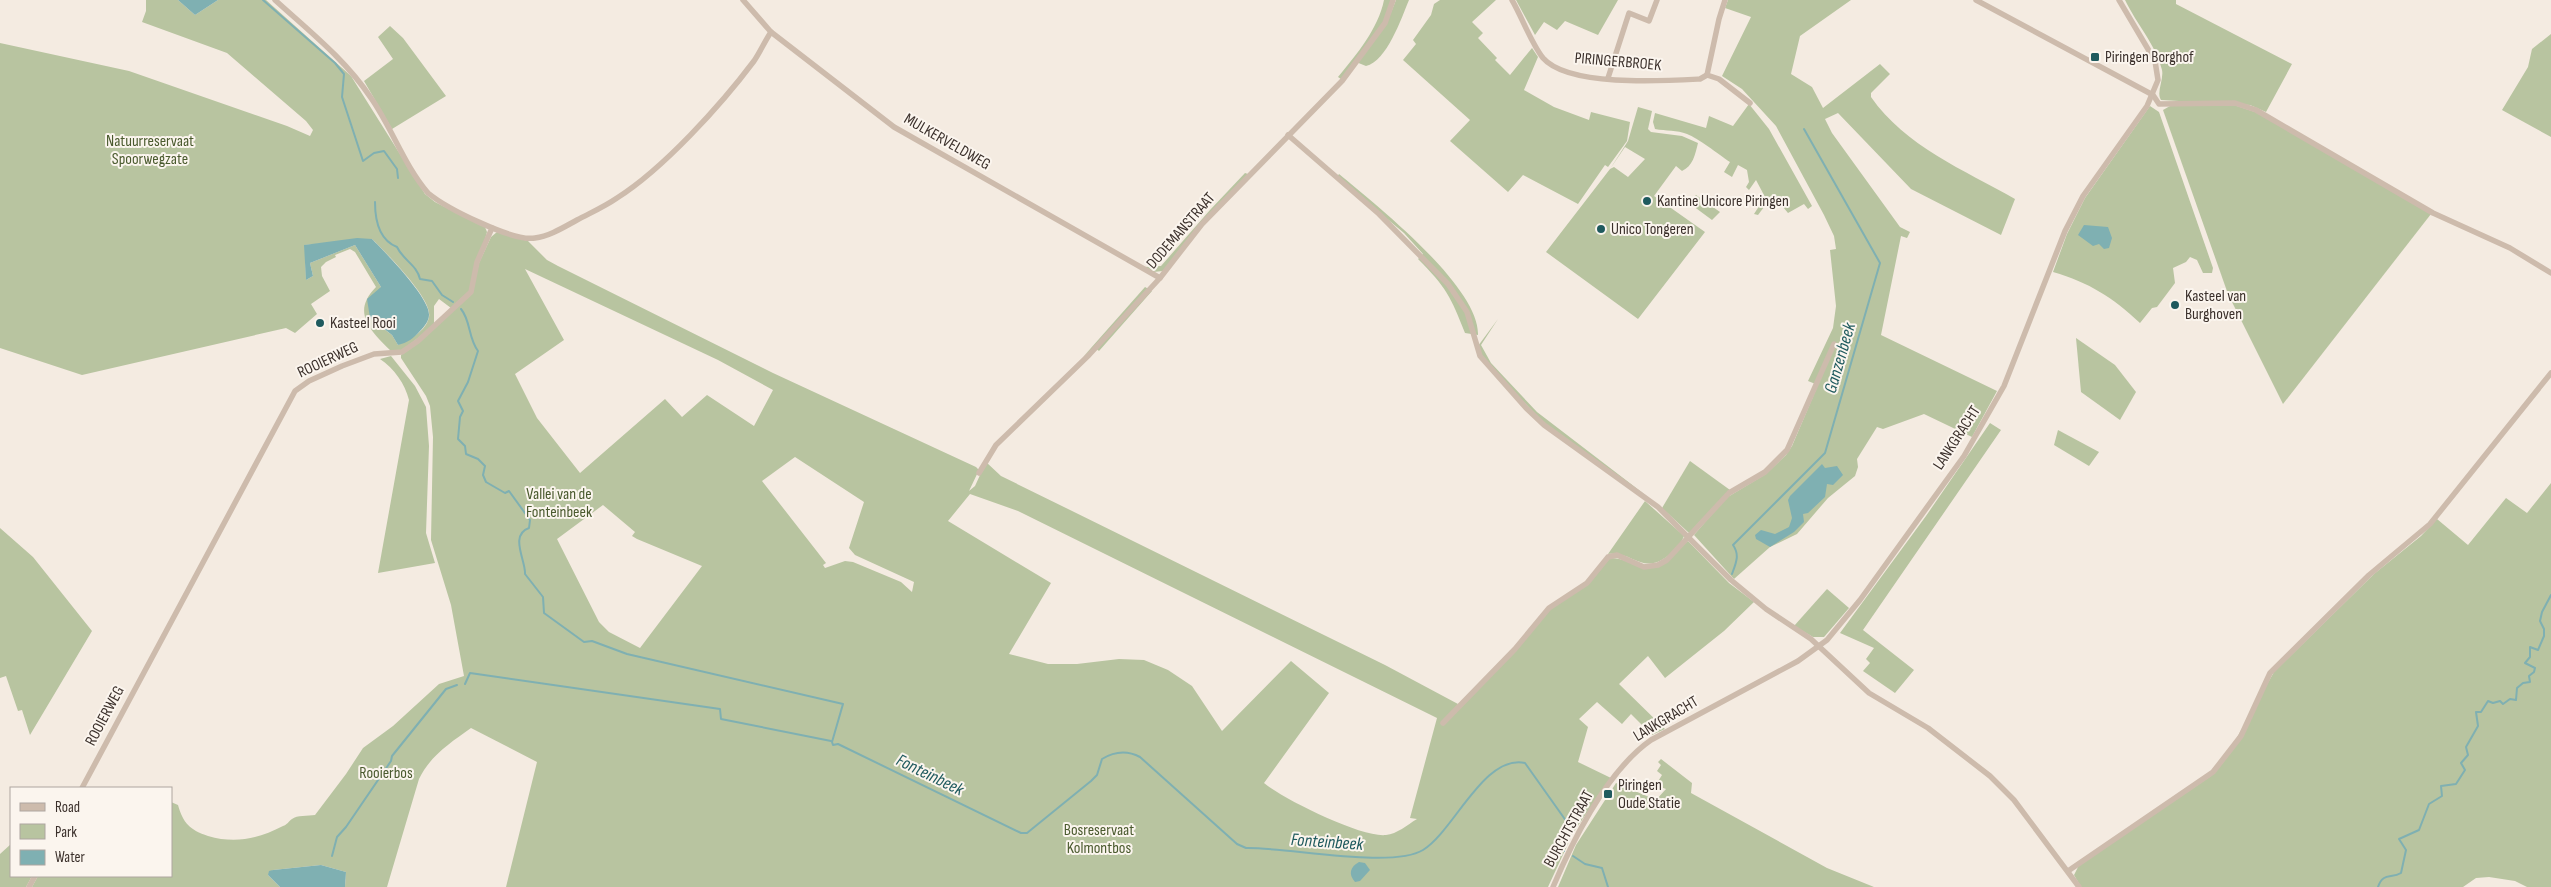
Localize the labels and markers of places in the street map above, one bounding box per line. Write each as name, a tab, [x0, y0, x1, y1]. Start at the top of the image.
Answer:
place label: Piringen Borghof	[2105, 48, 2194, 67]
marker: Piringen Borghof	[2089, 51, 2101, 63]
place label: Kantine Unicore Piringen	[1657, 192, 1789, 211]
marker: Kantine Unicore Piringen	[1641, 195, 1653, 207]
place label: Unico Tongeren	[1611, 220, 1694, 239]
marker: Unico Tongeren	[1595, 223, 1607, 235]
place label: Kasteel van Burghoven	[2185, 287, 2246, 324]
marker: Kasteel van Burghoven	[2169, 299, 2181, 311]
place label: Kasteel Rooi	[330, 314, 396, 333]
marker: Kasteel Rooi	[314, 317, 326, 329]
place label: Piringen Oude Statie	[1618, 776, 1680, 813]
marker: Piringen Oude Statie	[1602, 788, 1614, 800]

